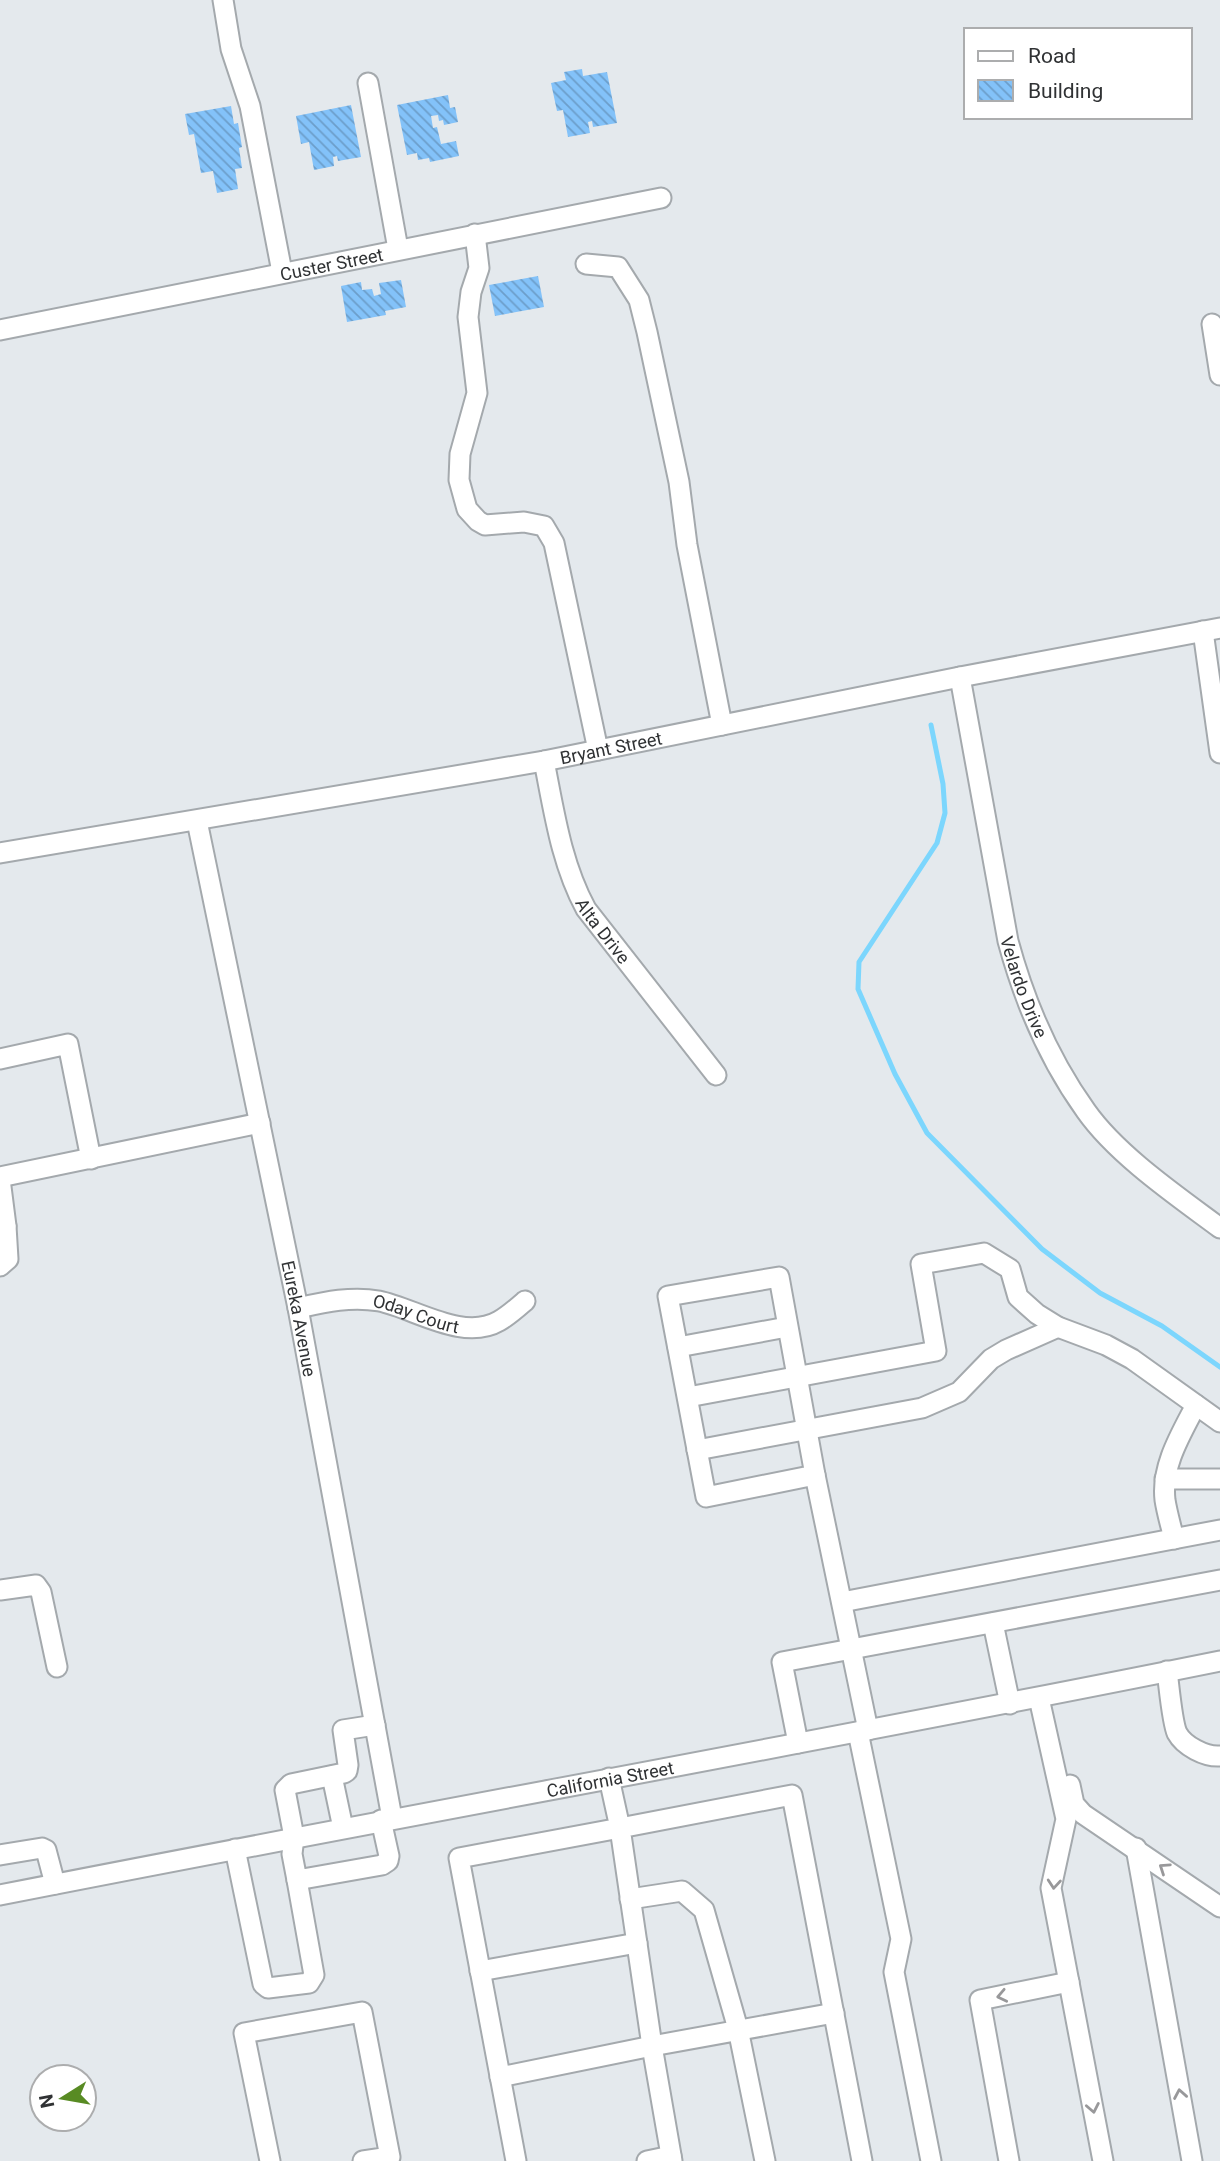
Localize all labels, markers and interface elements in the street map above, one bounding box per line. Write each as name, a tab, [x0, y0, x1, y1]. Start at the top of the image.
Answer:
legend	[964, 28, 1192, 119]
text: Road	[1028, 44, 1076, 68]
text: Building	[1028, 79, 1103, 103]
street label: Custer Street	[278, 243, 385, 284]
street label: Bryant Street	[558, 727, 664, 768]
street label: Alta Drive	[572, 895, 635, 967]
street label: Velardo Drive	[997, 934, 1052, 1041]
street label: Eureka Avenue	[278, 1259, 321, 1378]
street label: Oday Court	[371, 1290, 461, 1337]
street label: California Street	[545, 1756, 675, 1801]
one-way arrow	[1159, 1864, 1172, 1876]
one-way arrow	[1047, 1879, 1062, 1890]
one-way arrow	[996, 1987, 1008, 2002]
north arrow	[28, 2063, 98, 2133]
one-way arrow	[1173, 2088, 1188, 2100]
text: N	[34, 2092, 59, 2110]
one-way arrow	[1084, 2102, 1099, 2114]

